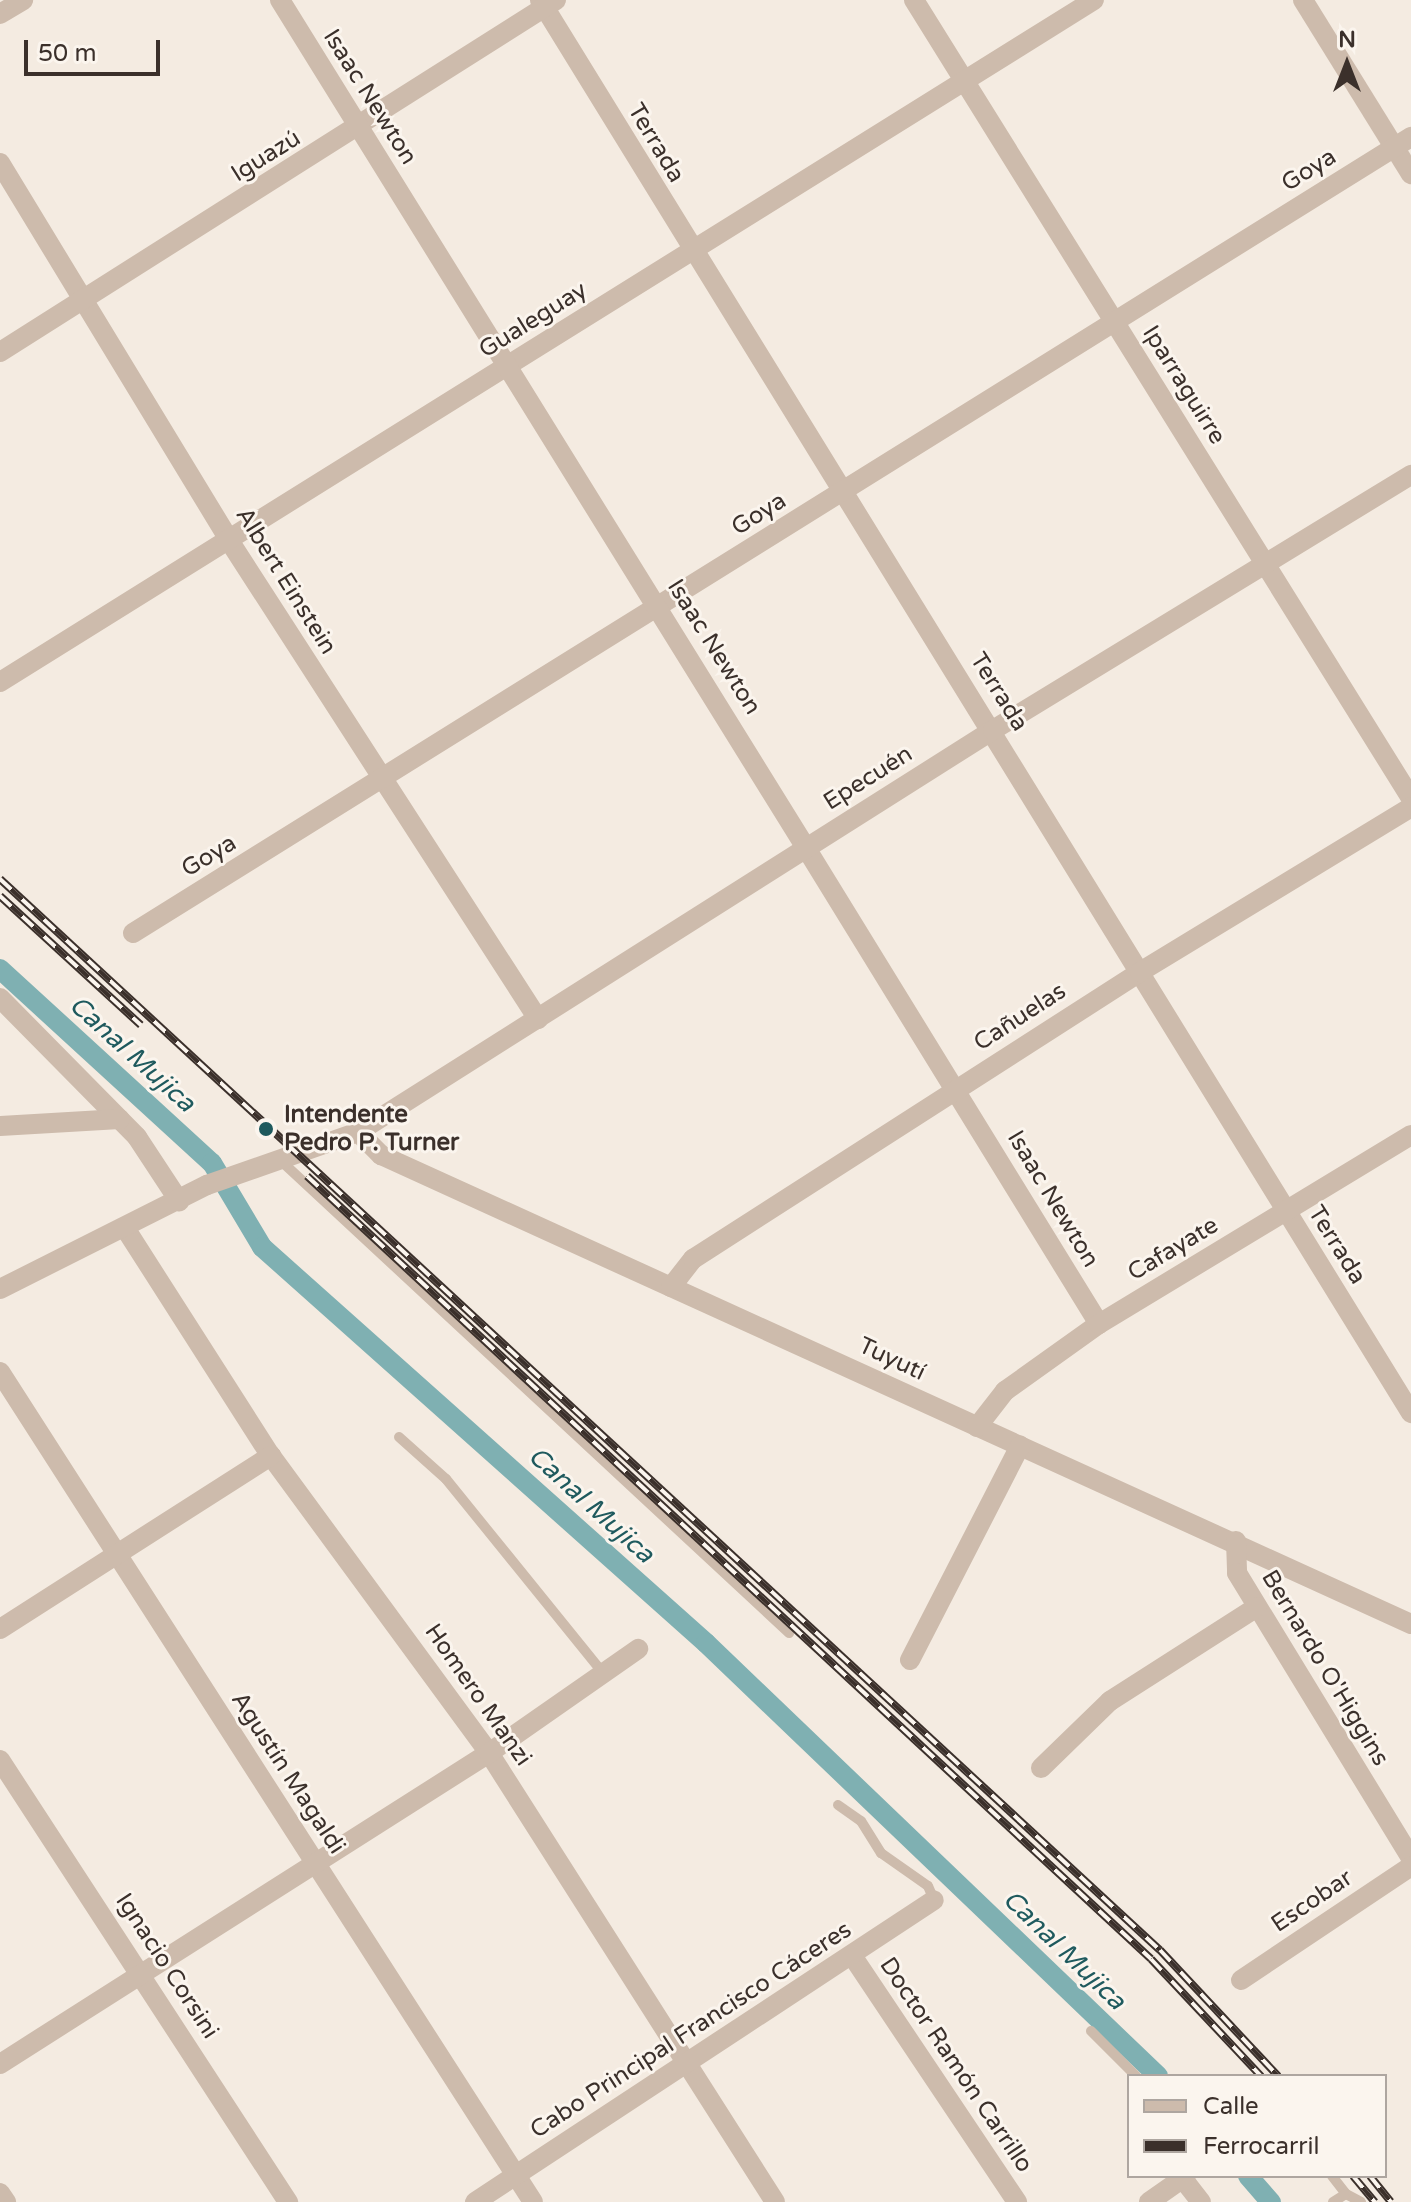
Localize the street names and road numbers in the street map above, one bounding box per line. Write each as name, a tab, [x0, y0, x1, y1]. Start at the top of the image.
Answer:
street label: Isaac Newton	[317, 24, 423, 170]
street label: Terrada	[621, 98, 691, 188]
street label: Iguazú	[226, 124, 306, 188]
street label: Goya	[1276, 142, 1342, 198]
street label: Gualeguay	[474, 276, 592, 364]
street label: Iparraguirre	[1136, 320, 1232, 450]
street label: Goya	[726, 486, 792, 542]
street label: Albert Einstein	[229, 502, 343, 660]
street label: Isaac Newton	[661, 574, 767, 720]
street label: Terrada	[964, 647, 1034, 737]
street label: Epecuén	[818, 739, 918, 817]
street label: Goya	[176, 829, 242, 883]
street label: Cañuelas	[969, 977, 1071, 1057]
street label: Isaac Newton	[1001, 1125, 1105, 1273]
street label: Terrada	[1302, 1200, 1372, 1290]
street label: Cafayate	[1123, 1211, 1223, 1287]
street label: Tuyutí	[854, 1331, 930, 1387]
street label: Bernardo O'Higgins	[1255, 1565, 1395, 1771]
street label: Homero Manzi	[418, 1618, 538, 1772]
street label: Agustín Magaldi	[225, 1687, 351, 1859]
street label: Escobar	[1266, 1863, 1358, 1939]
street label: Ignacio Corsini	[109, 1888, 225, 2044]
street label: Cabo Principal Francisco Cáceres	[525, 1915, 857, 2145]
street label: Doctor Ramón Carrillo	[873, 1952, 1039, 2178]

